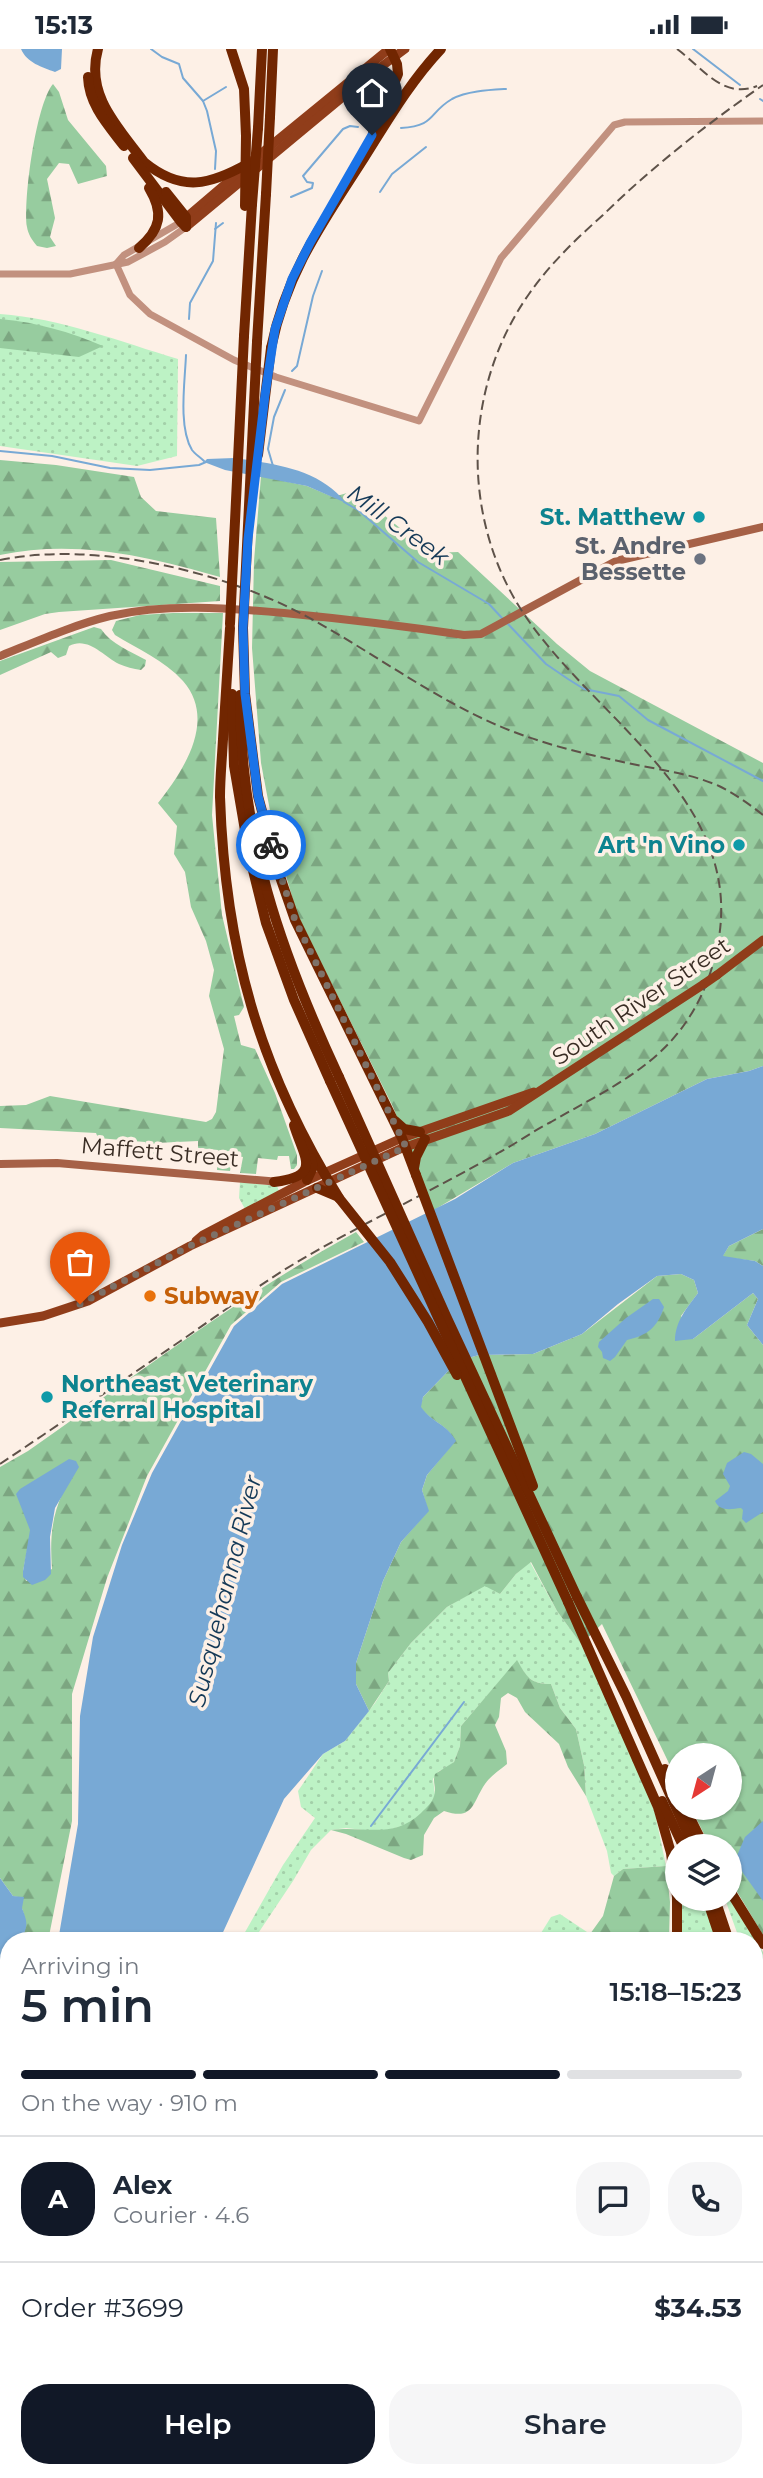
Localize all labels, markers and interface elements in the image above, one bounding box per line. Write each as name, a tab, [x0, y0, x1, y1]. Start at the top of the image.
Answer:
text: 15:13	[35, 9, 93, 41]
pin	[342, 63, 402, 135]
icon: home	[353, 74, 391, 112]
water label: Mill Creek	[342, 478, 456, 572]
place label: St. Matthew	[540, 503, 685, 531]
marker: St. Matthew	[691, 509, 707, 525]
place label: St. Andre Bessette	[575, 532, 686, 586]
marker: St. Andre Bessette	[692, 551, 708, 567]
courier	[236, 810, 306, 880]
icon: bike	[252, 826, 290, 864]
place label: Art 'n Vino	[597, 831, 725, 859]
marker: Art 'n Vino	[731, 837, 747, 853]
street label: South River Street	[547, 931, 735, 1071]
street label: Maffett Street	[80, 1131, 240, 1173]
pin	[50, 1232, 110, 1304]
icon: bag	[61, 1243, 99, 1281]
place label: Subway	[164, 1282, 259, 1310]
marker: Subway	[142, 1288, 158, 1304]
place label: Northeast Veterinary Referral Hospital	[61, 1370, 313, 1424]
marker: Northeast Veterinary Referral Hospital	[39, 1389, 55, 1405]
water label: Susquehanna River	[182, 1471, 268, 1710]
north arrow	[665, 1743, 742, 1820]
map controls	[665, 1743, 742, 1911]
button: layers	[665, 1834, 742, 1911]
text: Arriving in	[21, 1952, 140, 1980]
text: 15:18–15:23	[610, 1976, 742, 2008]
text: 5 min	[21, 1977, 154, 2034]
text: On the way · 910 m	[21, 2089, 238, 2117]
button: chat	[576, 2162, 650, 2236]
button: phone	[668, 2162, 742, 2236]
text: Alex	[113, 2169, 172, 2201]
text: A	[48, 2183, 68, 2215]
text: Courier · 4.6	[113, 2201, 249, 2229]
text: Order #3699	[21, 2292, 184, 2324]
text: $34.53	[654, 2292, 742, 2324]
button: Help	[21, 2384, 375, 2464]
button: Share	[389, 2384, 742, 2464]

